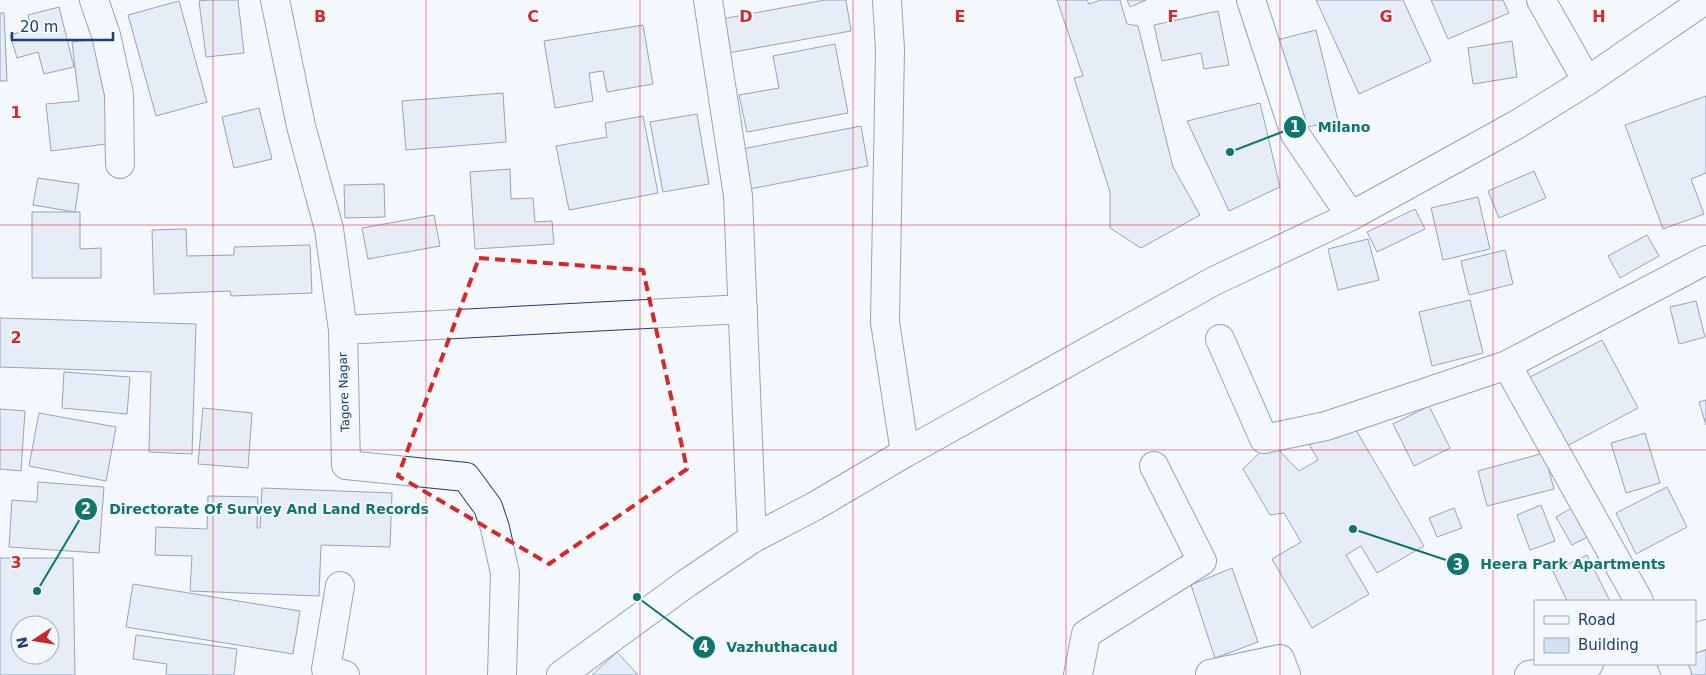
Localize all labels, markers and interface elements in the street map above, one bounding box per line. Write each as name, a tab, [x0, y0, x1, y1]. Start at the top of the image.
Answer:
text: B	[314, 7, 326, 26]
text: C	[527, 7, 539, 26]
text: D	[739, 7, 753, 26]
text: E	[955, 7, 965, 26]
text: F	[1168, 7, 1178, 26]
text: G	[1379, 7, 1393, 26]
text: H	[1592, 7, 1606, 26]
scale bar	[12, 10, 114, 42]
text: 20 m	[20, 18, 58, 36]
text: 1	[10, 103, 22, 122]
callout: Milano	[1283, 112, 1380, 141]
text: 1	[1290, 118, 1300, 136]
text: Milano	[1318, 119, 1371, 135]
text: 2	[10, 328, 22, 347]
street label: Tagore Nagar	[336, 352, 352, 433]
callout: Directorate Of Survey And Land Records	[74, 494, 439, 523]
text: 2	[81, 500, 91, 518]
text: Directorate Of Survey And Land Records	[109, 501, 429, 517]
callout: Heera Park Apartments	[1445, 550, 1676, 579]
text: 3	[10, 553, 22, 572]
text: 3	[1453, 556, 1463, 574]
text: Heera Park Apartments	[1480, 556, 1666, 572]
legend	[1534, 600, 1696, 665]
text: Road	[1578, 611, 1616, 629]
north arrow	[10, 615, 60, 665]
callout: Vazhuthacaud	[691, 633, 848, 662]
text: N	[13, 635, 31, 650]
text: Building	[1578, 636, 1639, 654]
text: 4	[699, 638, 709, 656]
text: Vazhuthacaud	[726, 639, 838, 655]

